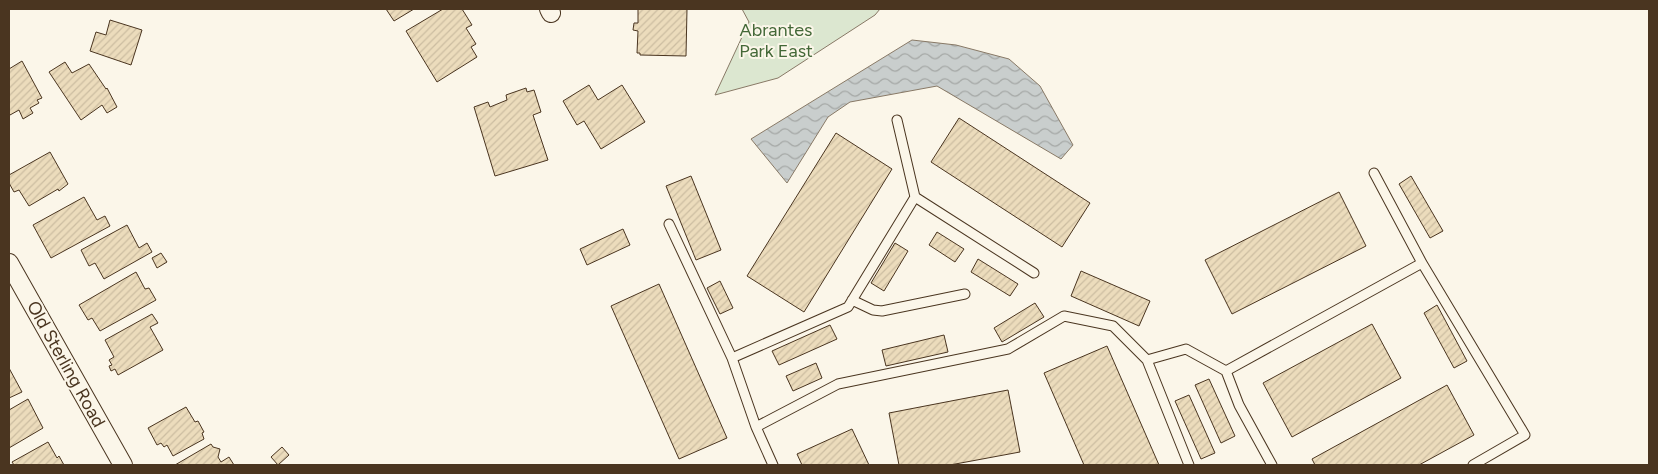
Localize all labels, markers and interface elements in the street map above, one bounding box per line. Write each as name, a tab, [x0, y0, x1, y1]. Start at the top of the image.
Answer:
park label: Abrantes Park East	[739, 19, 813, 62]
street label: Old Sterling Road	[22, 297, 110, 431]

